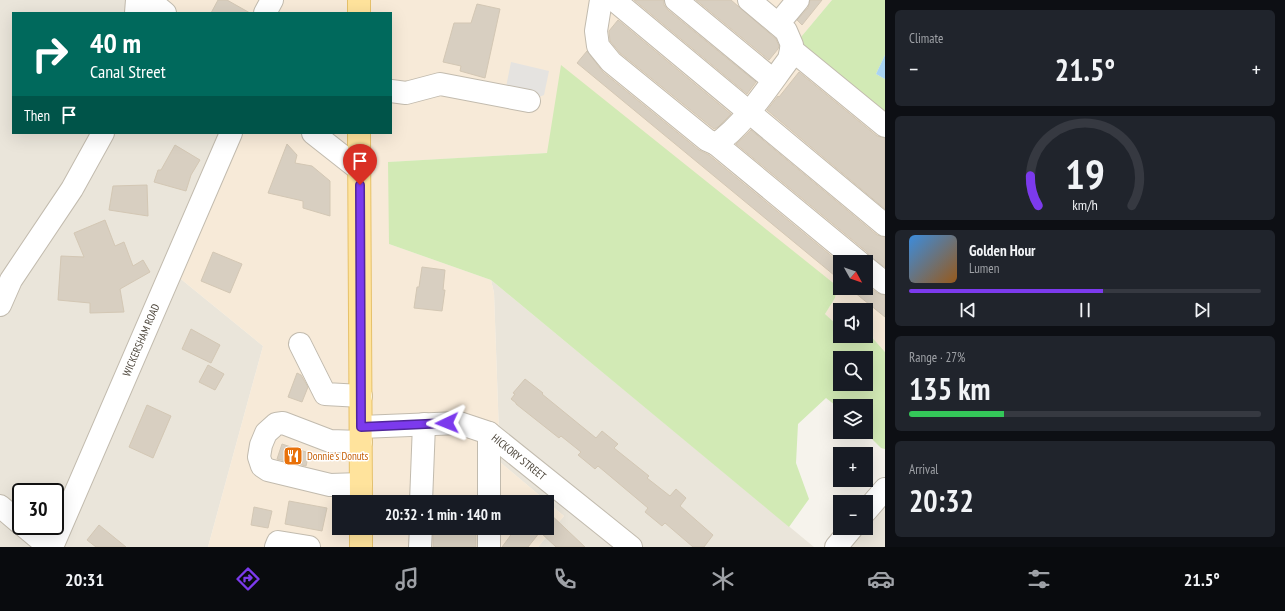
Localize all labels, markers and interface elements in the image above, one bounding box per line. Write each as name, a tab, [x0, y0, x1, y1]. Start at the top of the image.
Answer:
text: 40 m	[90, 24, 141, 61]
icon: right	[24, 28, 76, 80]
text: Climate	[909, 30, 943, 47]
text: 21.5°	[1055, 50, 1115, 89]
text: −	[909, 55, 918, 83]
text: +	[1252, 55, 1261, 83]
text: Canal Street	[90, 60, 166, 83]
icon: arrive	[58, 104, 80, 126]
text: Then	[24, 106, 50, 125]
pin	[343, 144, 377, 185]
text: 19	[1065, 147, 1105, 200]
icon: arrive	[349, 150, 371, 172]
text: km/h	[1072, 194, 1098, 213]
text: Golden Hour	[969, 241, 1036, 260]
north arrow	[833, 255, 873, 295]
map controls	[833, 255, 873, 535]
text: Lumen	[969, 260, 999, 277]
icon: previous	[957, 299, 979, 321]
icon: pause	[1074, 299, 1096, 321]
icon: next	[1191, 299, 1213, 321]
street label: WICKERSHAM ROAD	[119, 301, 163, 378]
button: sound	[833, 303, 873, 343]
text: Range · 27%	[909, 349, 965, 366]
button: search	[833, 351, 873, 391]
text: 135 km	[909, 369, 990, 408]
button: layers	[833, 399, 873, 439]
position arrow	[426, 402, 468, 444]
street label: HICKORY STREET	[489, 431, 549, 483]
restaurant icon: Donnie's Donuts	[282, 445, 304, 467]
button: +	[833, 447, 873, 487]
place label: Donnie's Donuts	[307, 449, 369, 463]
text: Arrival	[909, 461, 938, 478]
text: 20:32	[909, 481, 974, 520]
speed limit sign: 30	[12, 483, 64, 535]
button: −	[833, 495, 873, 535]
text: 20:32 · 1 min · 140 m	[385, 505, 501, 524]
icon: directions	[234, 565, 262, 593]
icon: music	[393, 565, 421, 593]
icon: phone	[551, 565, 579, 593]
icon: climate	[709, 565, 737, 593]
icon: car	[867, 565, 895, 593]
icon: filters	[1025, 565, 1053, 593]
text: 20:31	[65, 568, 104, 591]
text: 21.5°	[1184, 568, 1220, 591]

